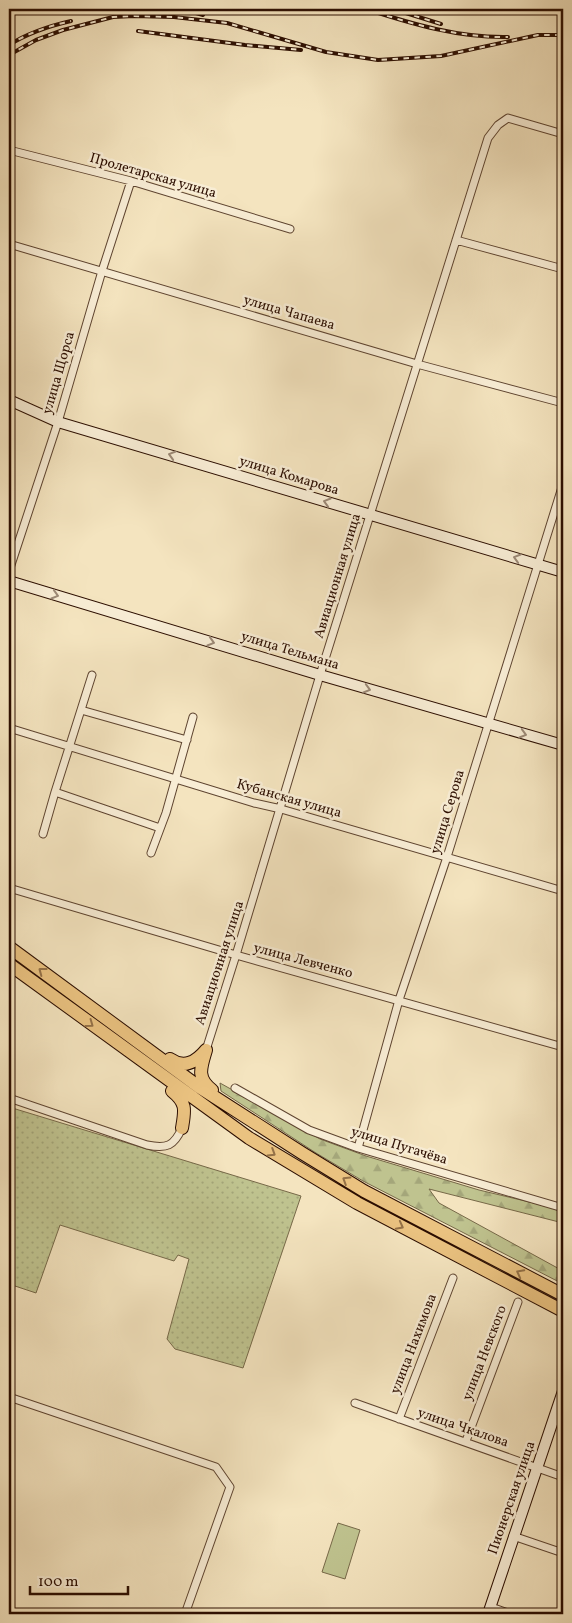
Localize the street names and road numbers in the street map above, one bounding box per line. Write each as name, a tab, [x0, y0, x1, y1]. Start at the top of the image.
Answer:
street label: Пролетарская улица	[87, 149, 219, 203]
street label: улица Чапаева	[241, 291, 337, 335]
street label: улица Щорса	[38, 329, 80, 417]
street label: улица Комарова	[237, 452, 341, 500]
street label: Авиационная улица	[310, 511, 366, 641]
street label: улица Тельмана	[238, 627, 342, 675]
street label: улица Серова	[426, 768, 470, 856]
street label: Кубанская улица	[234, 775, 344, 823]
street label: Авиационная улица	[191, 898, 249, 1028]
street label: улица Левченко	[251, 939, 355, 983]
street label: улица Пугачёва	[348, 1122, 450, 1170]
street label: улица Нахимова	[386, 1291, 442, 1397]
street label: улица Невского	[458, 1303, 512, 1403]
street label: улица Чкалова	[415, 1404, 511, 1452]
street label: Пионерская улица	[484, 1439, 540, 1557]

